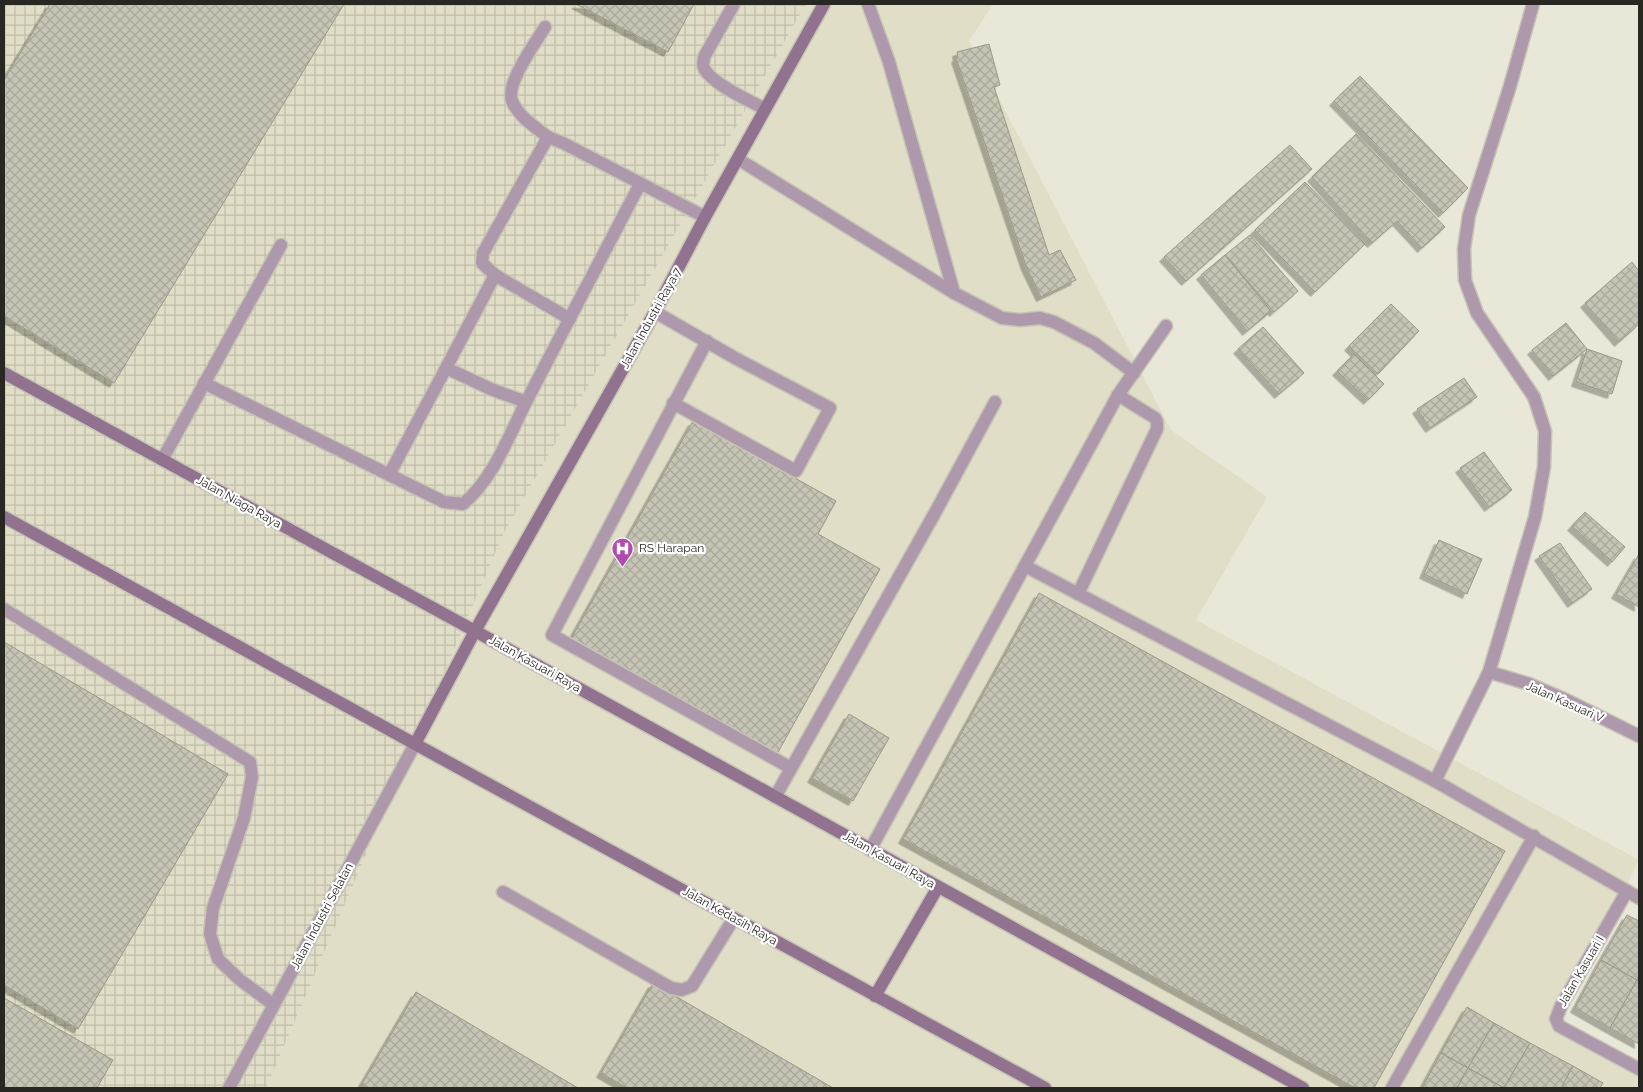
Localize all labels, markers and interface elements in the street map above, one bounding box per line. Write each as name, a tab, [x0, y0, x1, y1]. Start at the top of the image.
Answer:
street label: Jalan Industri Raya 7	[618, 265, 685, 371]
street label: Jalan Niaga Raya	[194, 473, 284, 531]
hospital icon: RS Harapan	[611, 536, 635, 567]
place label: RS Harapan	[639, 541, 704, 555]
street label: Jalan Kasuari Raya	[487, 633, 583, 695]
street label: Jalan Kasuari V	[1524, 679, 1606, 725]
street label: Jalan Kasuari Raya	[841, 829, 937, 891]
street label: Jalan Industri Selatan	[288, 861, 356, 971]
street label: Jalan Kedasih Raya	[680, 884, 780, 948]
street label: Jalan Kasuari I	[1555, 933, 1607, 1009]

